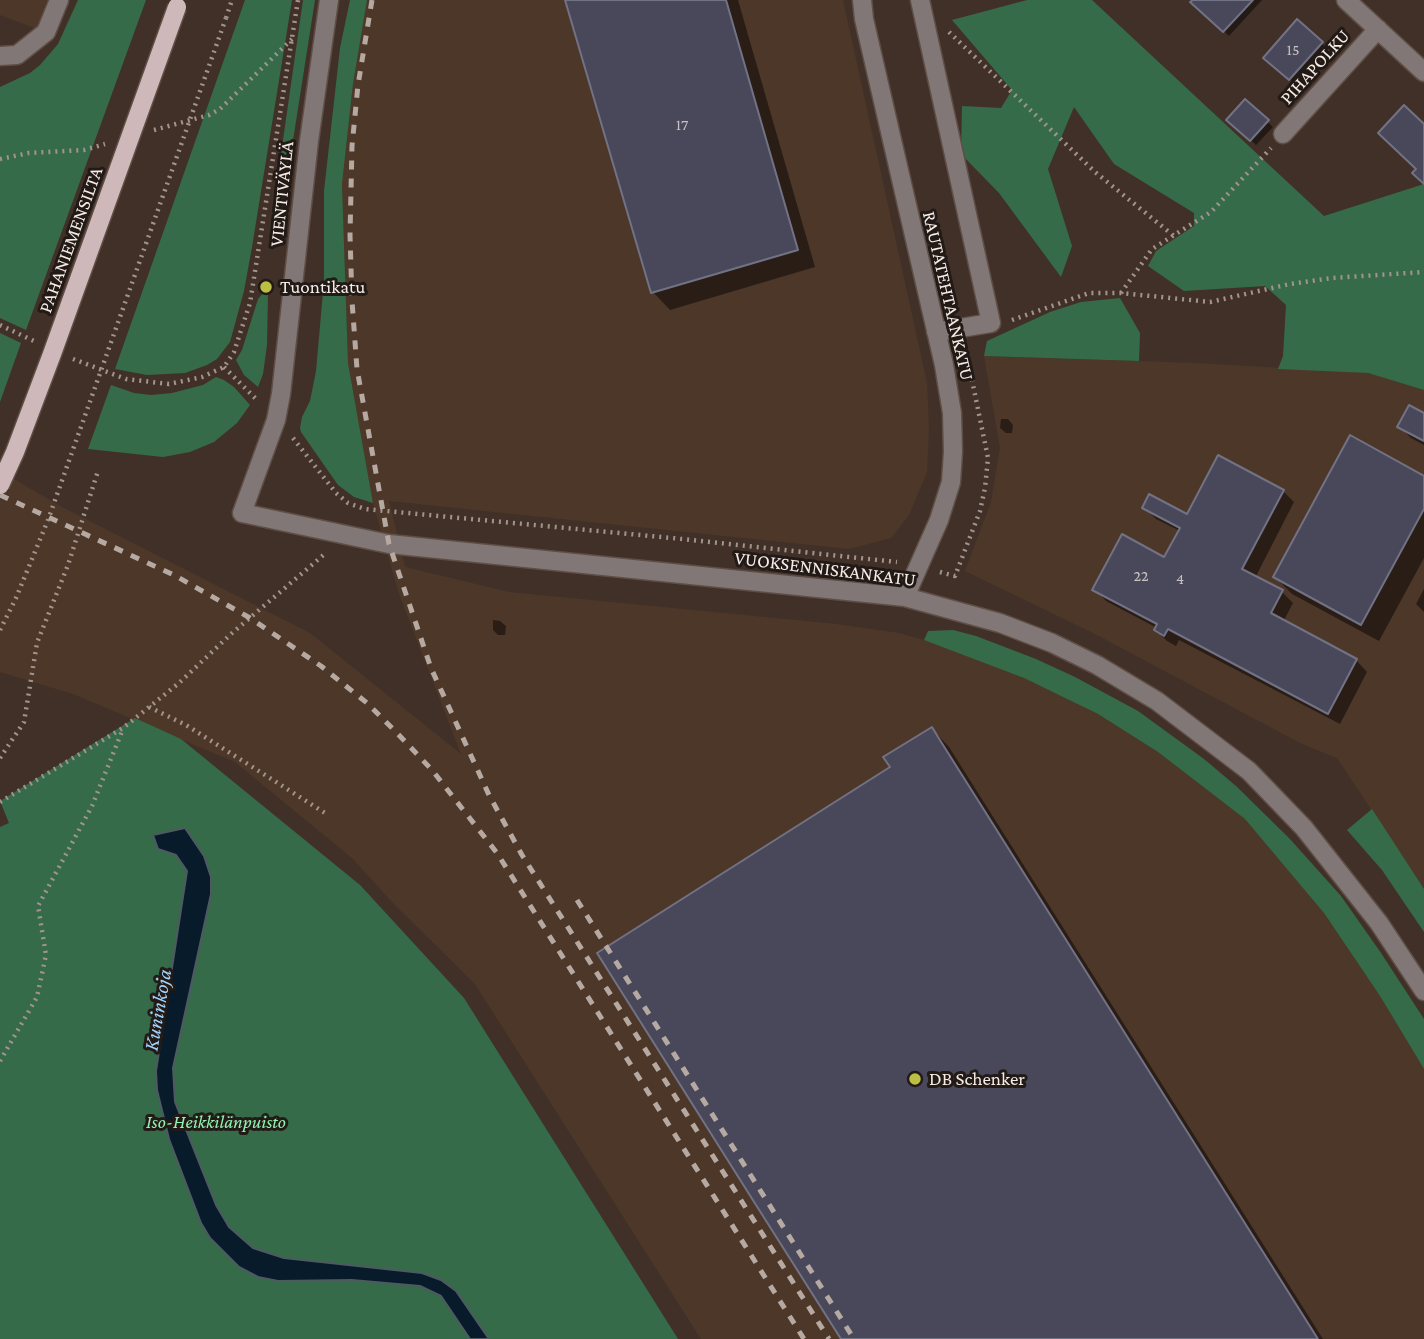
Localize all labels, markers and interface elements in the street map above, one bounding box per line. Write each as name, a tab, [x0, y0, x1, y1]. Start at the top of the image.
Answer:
street label: PIHAPOLKU	[1275, 25, 1355, 109]
house number: 15	[1287, 40, 1299, 60]
house number: 17	[676, 115, 688, 135]
street label: VIENTIVÄYLÄ	[265, 140, 299, 248]
street label: PAHANIEMENSILTA	[34, 164, 108, 316]
street label: RAUTATEHTAANKATU	[917, 209, 979, 383]
place label: Tuontikatu	[280, 276, 365, 298]
marker: Tuontikatu	[258, 279, 274, 295]
street label: VUOKSENNISKANKATU	[733, 547, 917, 591]
house number: 22	[1133, 566, 1149, 586]
house number: 4	[1176, 569, 1184, 589]
water label: Kuninkoja	[138, 967, 178, 1053]
place label: DB Schenker	[929, 1068, 1025, 1090]
marker: DB Schenker	[907, 1071, 923, 1087]
park label: Iso-Heikkilänpuisto	[146, 1111, 286, 1133]

